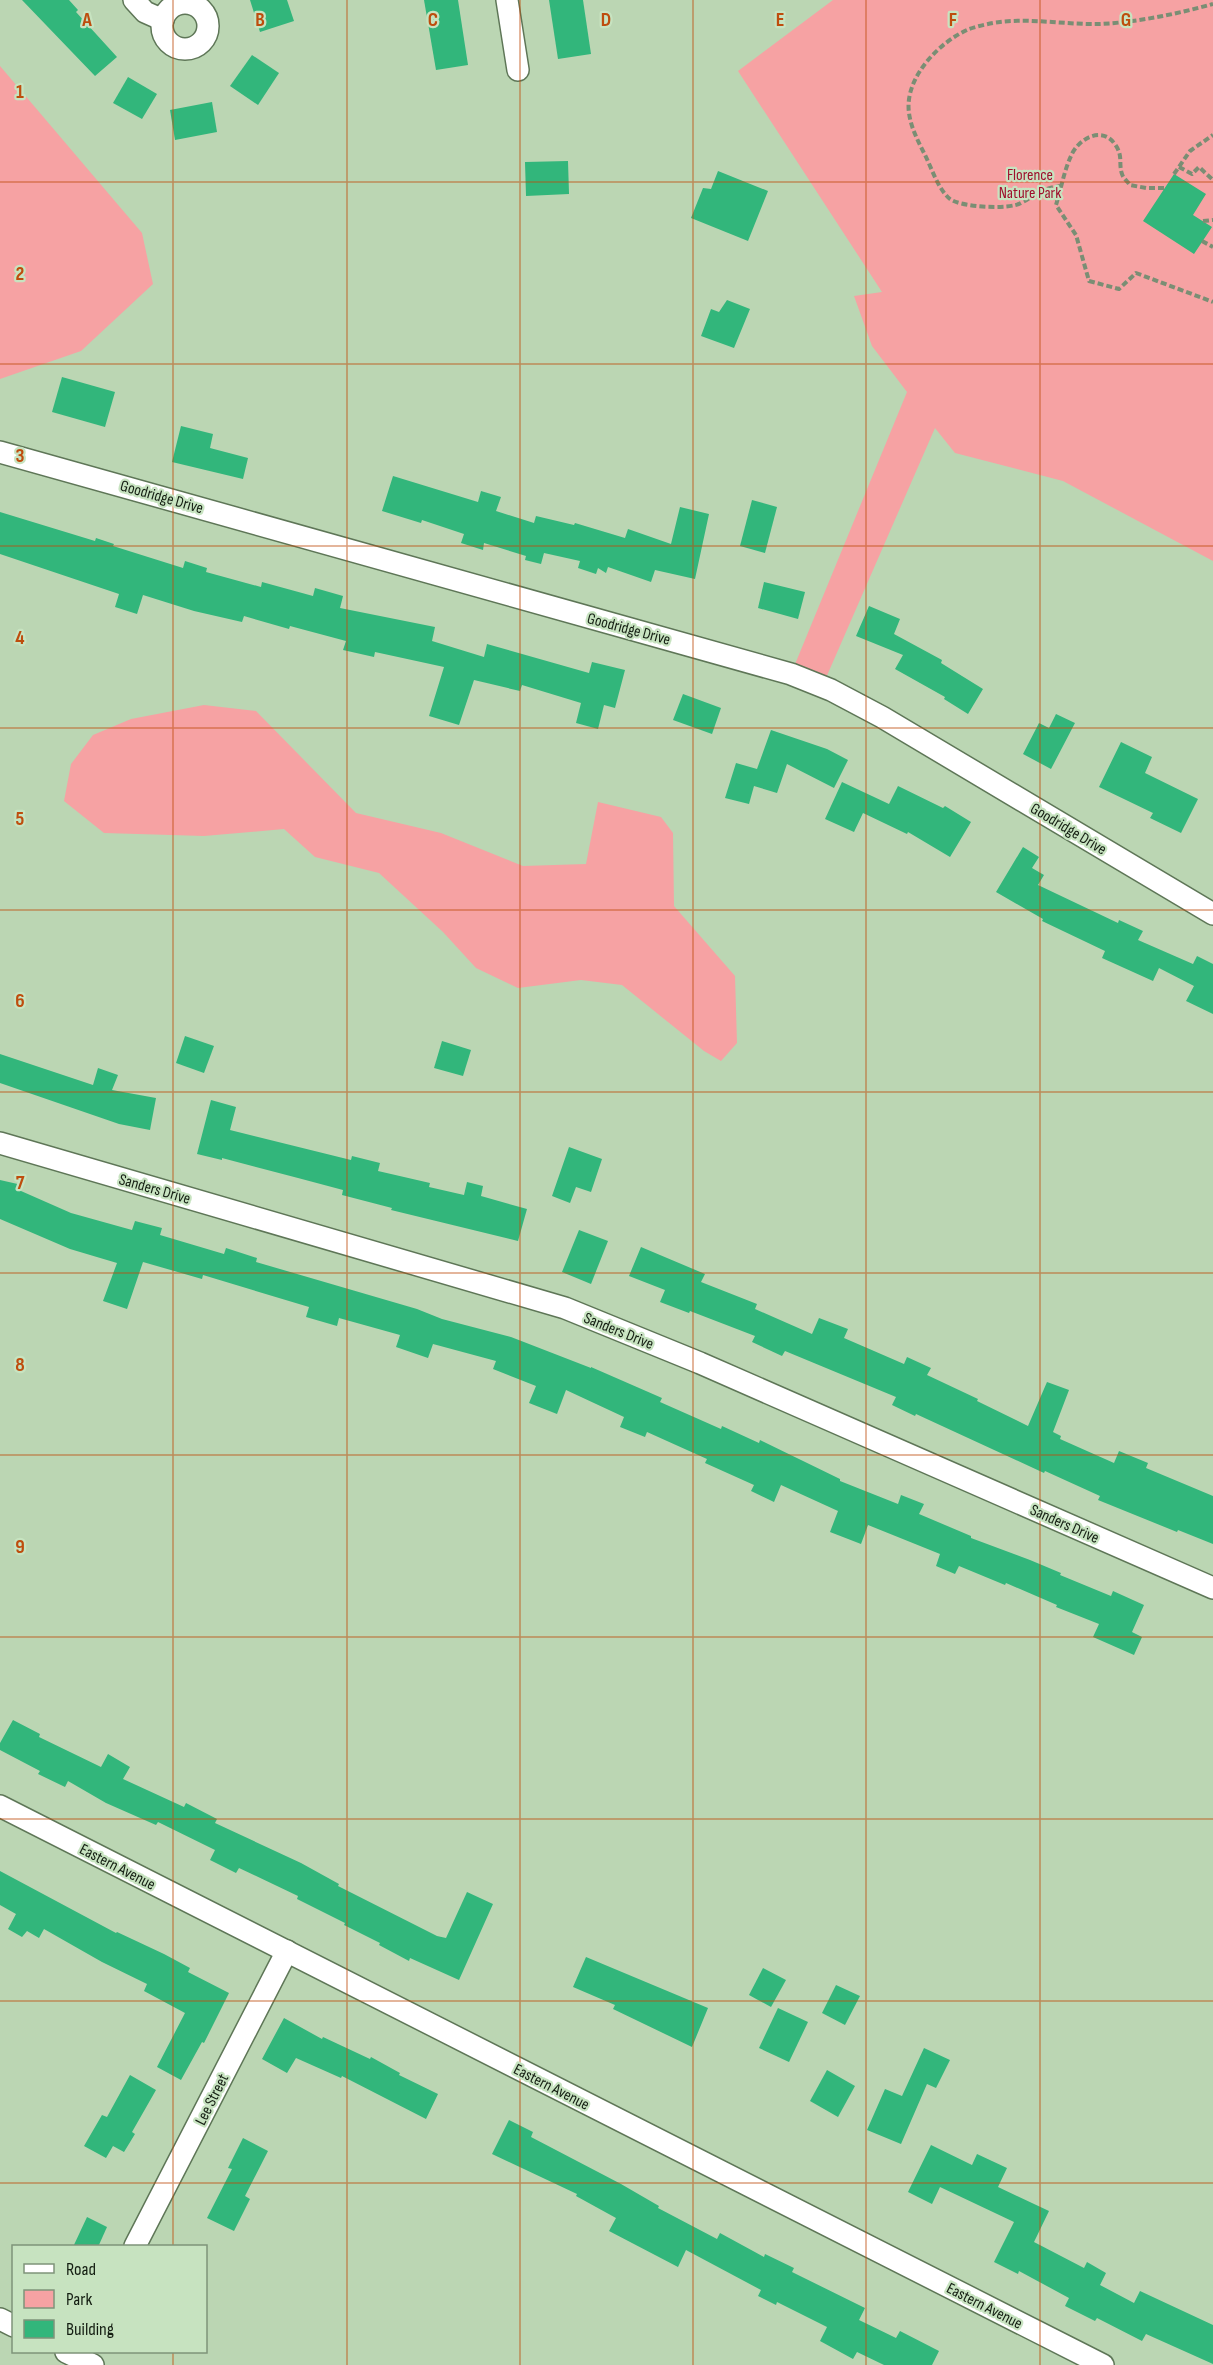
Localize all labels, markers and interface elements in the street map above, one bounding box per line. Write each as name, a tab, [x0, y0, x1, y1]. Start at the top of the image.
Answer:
text: A	[81, 8, 92, 32]
text: B	[255, 8, 265, 32]
text: C	[428, 8, 438, 32]
text: D	[601, 8, 611, 32]
text: E	[776, 8, 784, 32]
text: F	[949, 8, 957, 32]
text: G	[1121, 8, 1131, 32]
text: 1	[16, 80, 24, 104]
park label: Florence Nature Park	[999, 166, 1061, 203]
text: 2	[16, 262, 24, 286]
text: 3	[16, 444, 25, 468]
street label: Goodridge Drive	[118, 477, 205, 518]
street label: Goodridge Drive	[585, 609, 672, 650]
text: 4	[15, 626, 25, 650]
street label: Goodridge Drive	[1027, 799, 1110, 859]
text: 5	[16, 807, 25, 831]
text: 6	[15, 989, 25, 1013]
street label: Sanders Drive	[117, 1170, 193, 1209]
text: 7	[16, 1171, 25, 1195]
street label: Sanders Drive	[581, 1309, 656, 1354]
text: 8	[15, 1353, 25, 1377]
street label: Sanders Drive	[1027, 1501, 1102, 1548]
text: 9	[15, 1535, 25, 1559]
street label: Eastern Avenue	[76, 1840, 158, 1895]
street label: Eastern Avenue	[510, 2060, 592, 2115]
street label: Lee Street	[191, 2071, 233, 2128]
legend	[12, 2245, 207, 2353]
text: Road	[66, 2259, 96, 2280]
street label: Eastern Avenue	[943, 2279, 1025, 2334]
text: Park	[66, 2289, 92, 2310]
text: Building	[66, 2319, 114, 2340]

